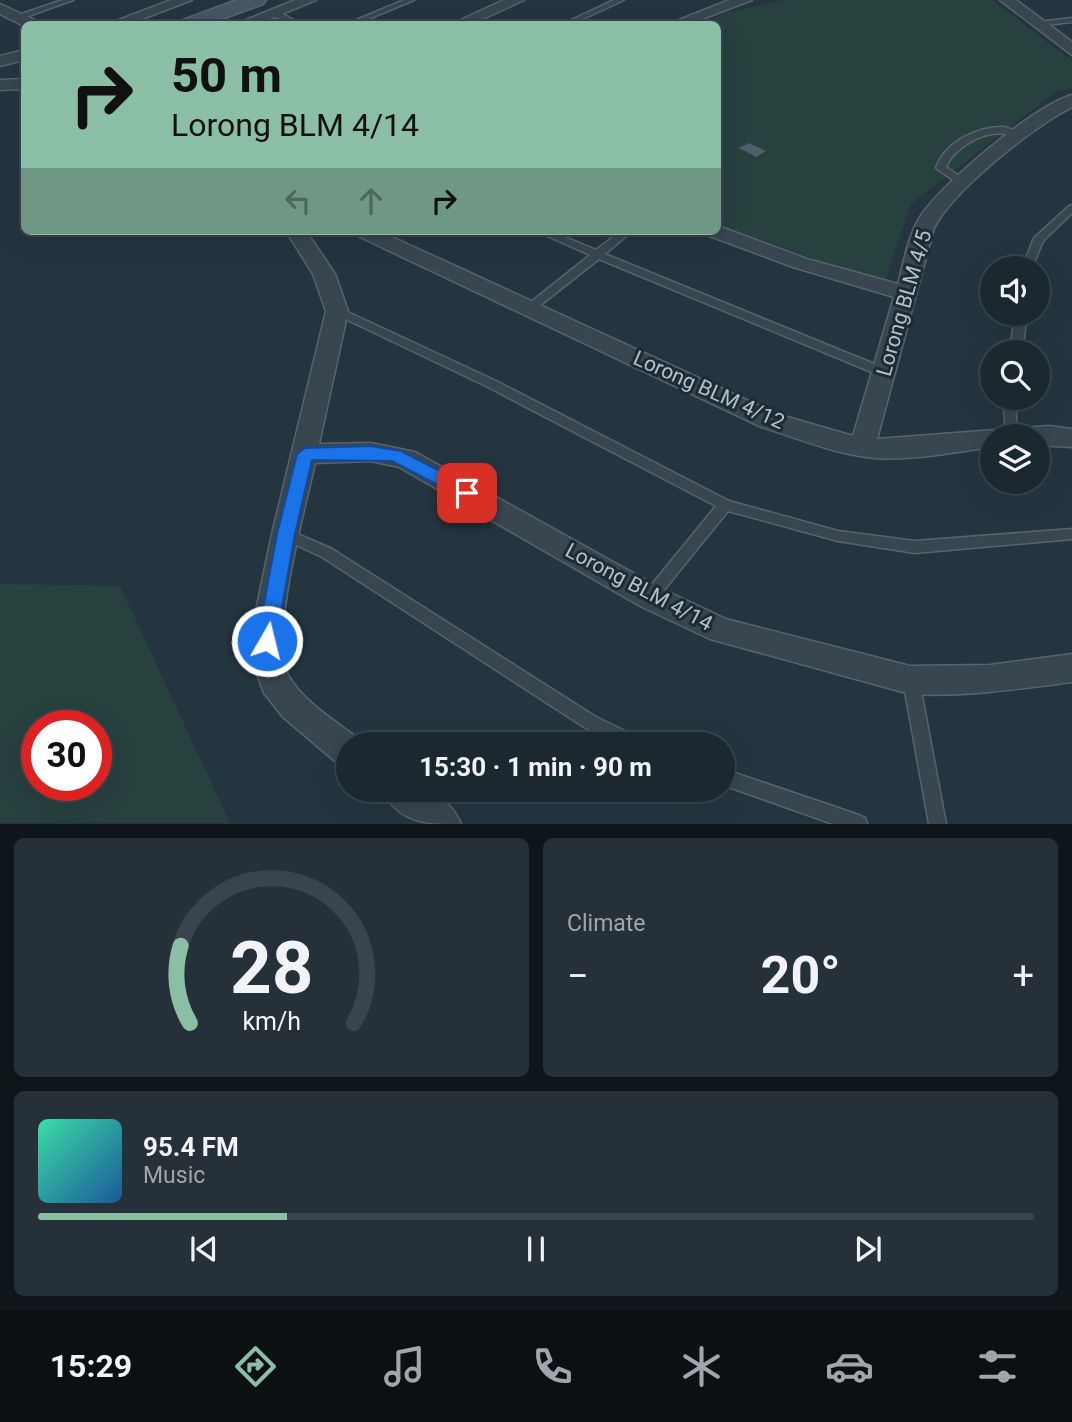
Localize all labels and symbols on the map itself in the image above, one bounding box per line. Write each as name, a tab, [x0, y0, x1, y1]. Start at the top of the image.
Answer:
street label: Lorong BLM 4/5	[872, 227, 936, 379]
street label: Lorong BLM 4/12	[630, 346, 788, 434]
pin	[437, 463, 497, 523]
street label: Lorong BLM 4/14	[562, 538, 717, 636]
position arrow	[230, 604, 304, 678]
speed limit sign: 30	[21, 710, 112, 801]

